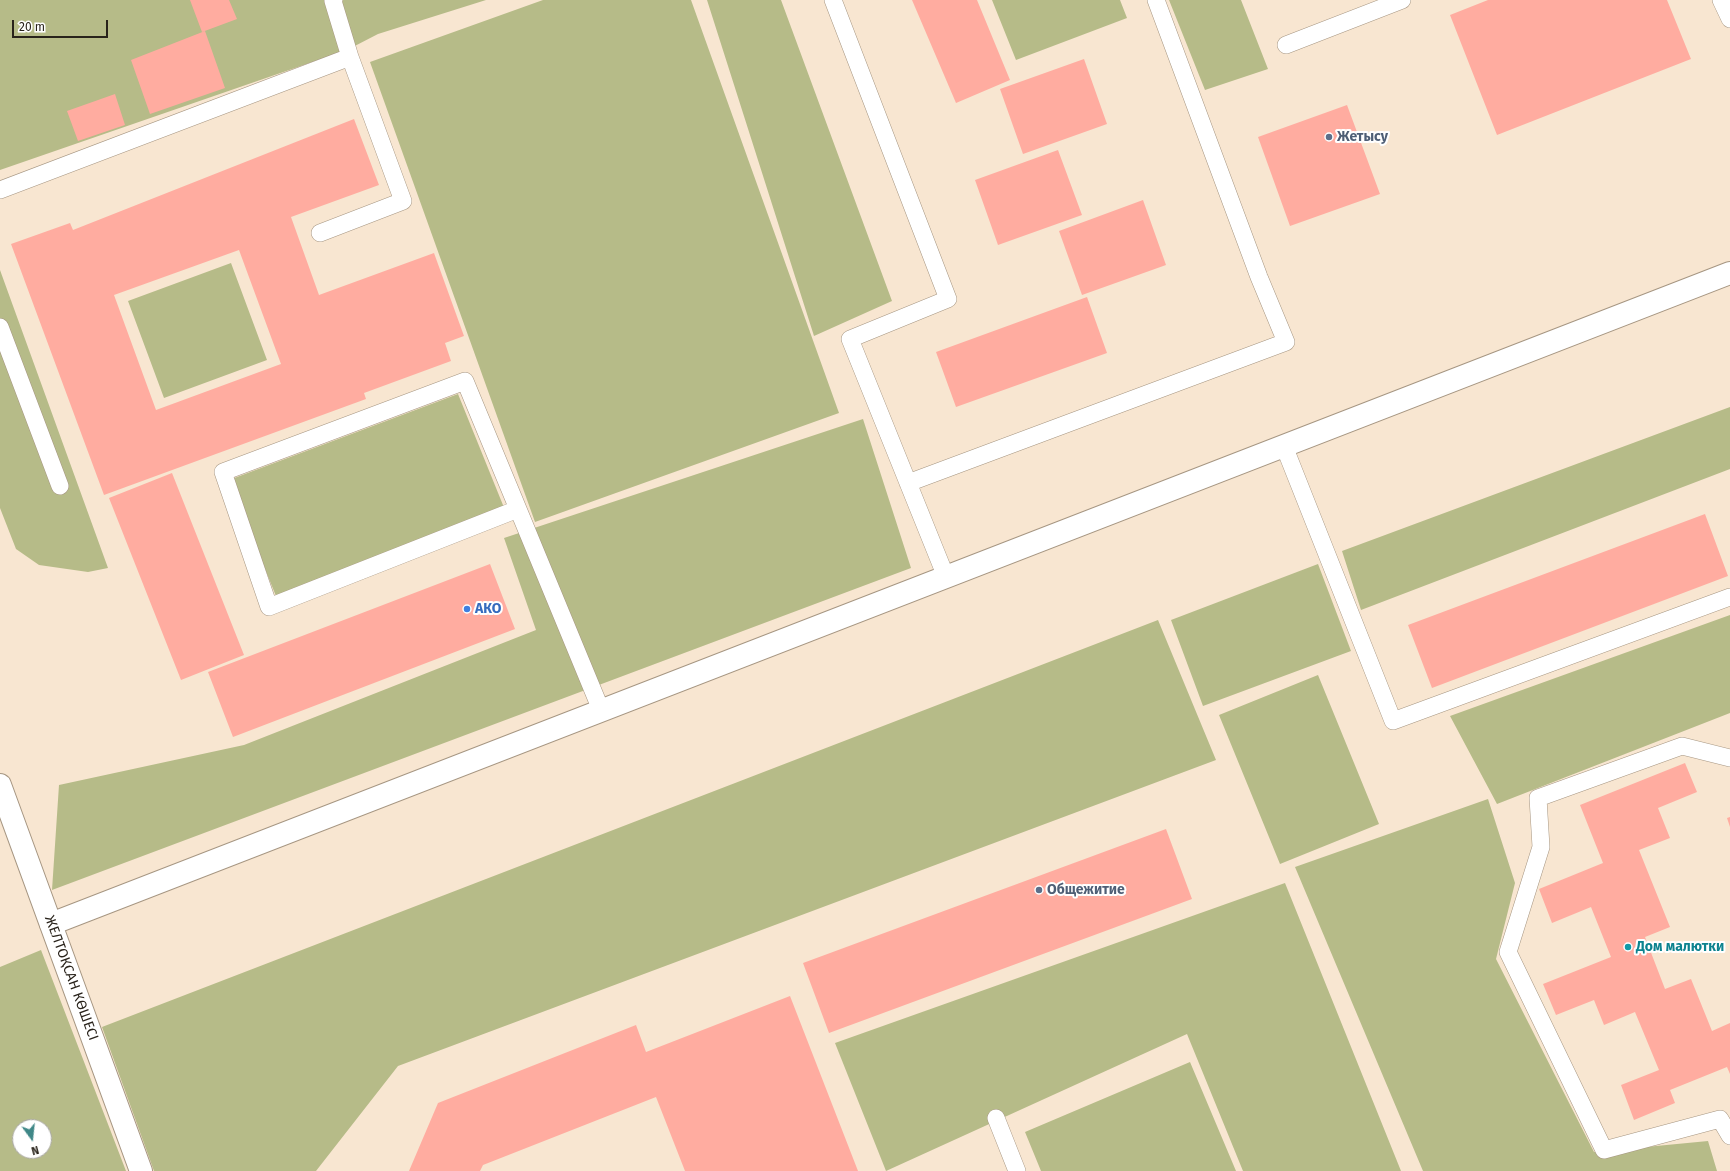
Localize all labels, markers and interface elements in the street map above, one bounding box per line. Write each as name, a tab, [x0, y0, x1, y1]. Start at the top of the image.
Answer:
scale bar	[14, 12, 110, 38]
text: 20 m	[19, 20, 45, 34]
place label: Жетысу	[1337, 129, 1388, 145]
marker: Жетысу	[1324, 132, 1334, 142]
place label: АКО	[475, 601, 501, 617]
marker: АКО	[462, 604, 472, 614]
place label: Общежитие	[1047, 882, 1125, 898]
marker: Общежитие	[1034, 885, 1044, 895]
street label: ЖЕЛТОҚСАН КӨШЕСІ	[41, 913, 101, 1043]
place label: Дом малютки	[1636, 939, 1724, 955]
marker: Дом малютки	[1623, 942, 1633, 952]
north arrow	[12, 1119, 52, 1159]
text: N	[30, 1143, 40, 1157]

